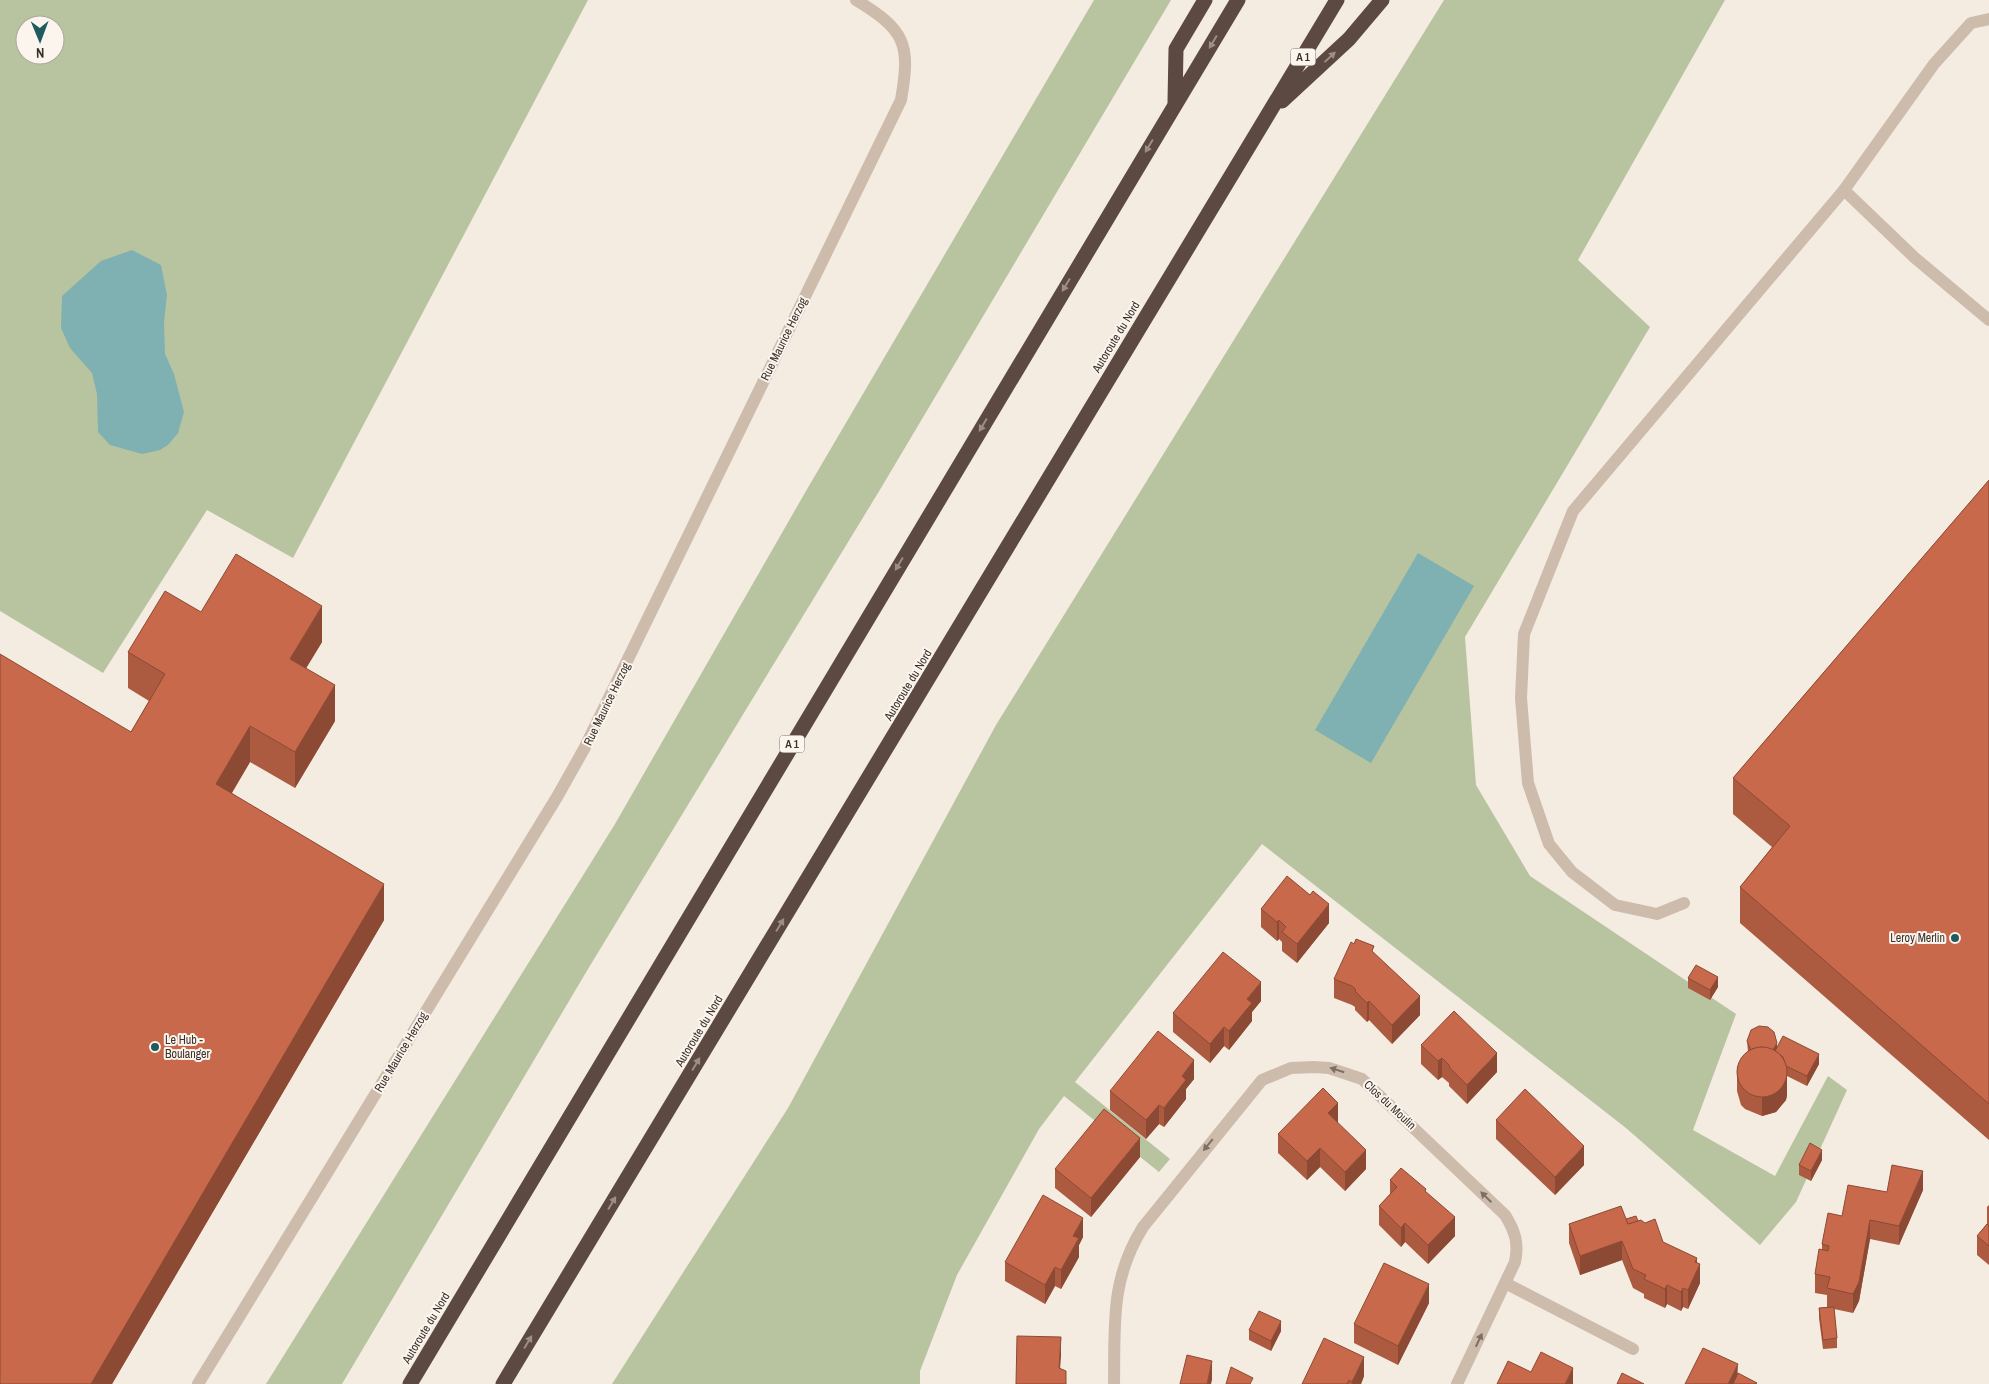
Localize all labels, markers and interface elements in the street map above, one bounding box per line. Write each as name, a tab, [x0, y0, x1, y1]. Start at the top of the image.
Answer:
north arrow	[15, 15, 65, 65]
one-way arrow	[1208, 35, 1217, 48]
text: N	[36, 44, 45, 62]
road number: A 1	[1290, 48, 1316, 66]
one-way arrow	[1324, 51, 1336, 63]
one-way arrow	[1145, 139, 1154, 152]
one-way arrow	[1062, 279, 1071, 292]
street label: Rue Maurice Herzog	[757, 294, 811, 383]
street label: Autoroute du Nord	[1088, 298, 1144, 376]
one-way arrow	[978, 418, 987, 431]
one-way arrow	[895, 558, 904, 571]
street label: Autoroute du Nord	[880, 646, 936, 724]
street label: Rue Maurice Herzog	[580, 659, 634, 748]
road number: A 1	[780, 736, 804, 752]
one-way arrow	[776, 919, 785, 932]
place label: Leroy Merlin	[1890, 930, 1945, 946]
marker: Leroy Merlin	[1949, 932, 1961, 944]
street label: Autoroute du Nord	[671, 992, 727, 1070]
street label: Rue Maurice Herzog	[371, 1009, 432, 1095]
place label: Le Hub - Boulanger	[165, 1032, 211, 1062]
marker: Le Hub - Boulanger	[149, 1041, 161, 1053]
one-way arrow	[692, 1058, 701, 1071]
one-way arrow	[1330, 1066, 1345, 1074]
street label: Clos du Moulin	[1361, 1077, 1419, 1133]
one-way arrow	[1203, 1138, 1214, 1151]
one-way arrow	[1480, 1191, 1492, 1203]
one-way arrow	[608, 1197, 617, 1210]
street label: Autoroute du Nord	[398, 1289, 454, 1367]
one-way arrow	[1475, 1333, 1483, 1347]
one-way arrow	[524, 1336, 533, 1349]

